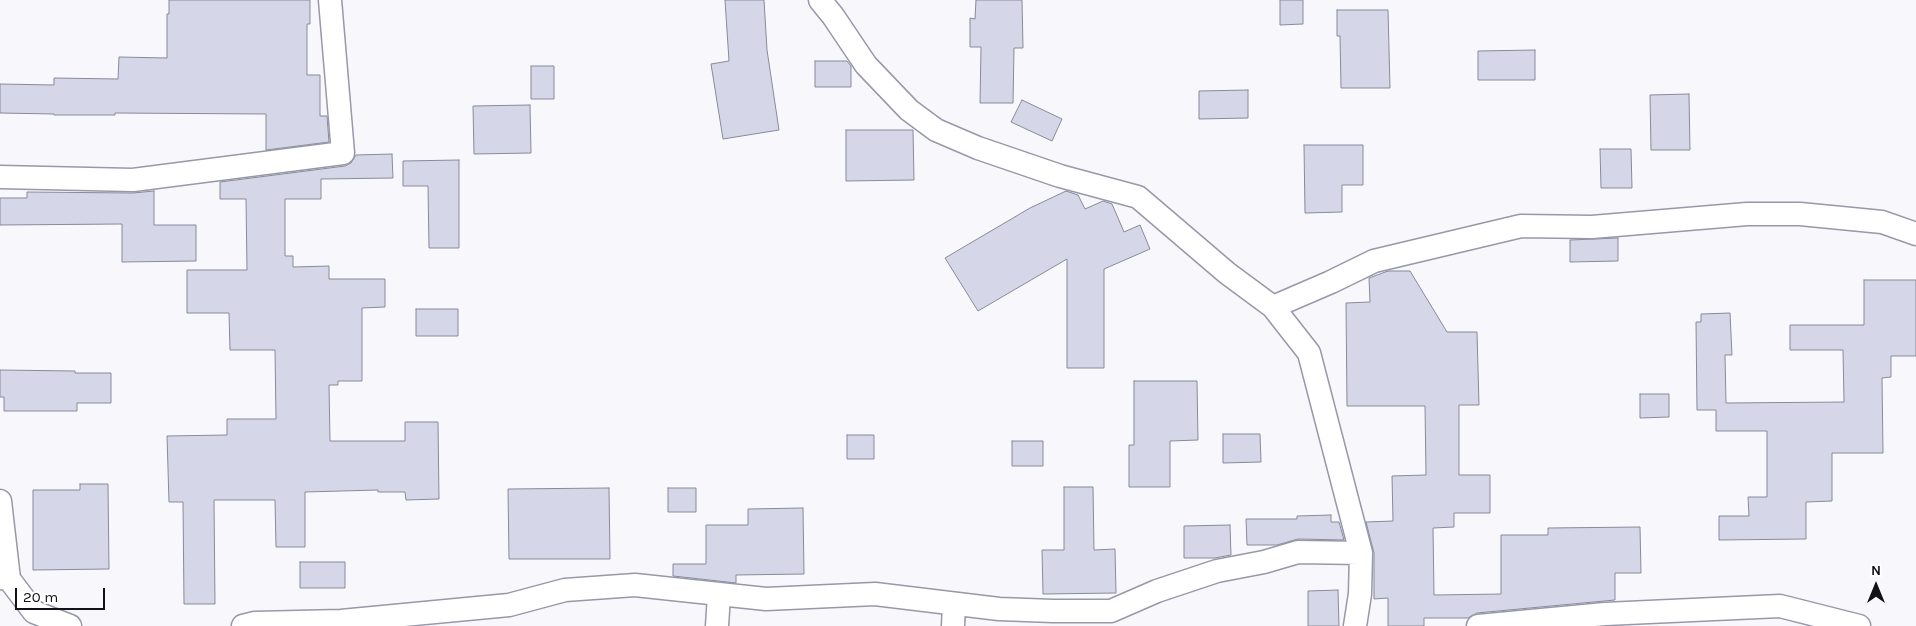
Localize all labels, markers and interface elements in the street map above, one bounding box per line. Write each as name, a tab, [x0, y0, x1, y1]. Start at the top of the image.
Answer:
north arrow	[1851, 561, 1901, 611]
text: N	[1871, 562, 1881, 579]
scale bar	[18, 578, 108, 610]
text: 20 m	[23, 588, 58, 606]

